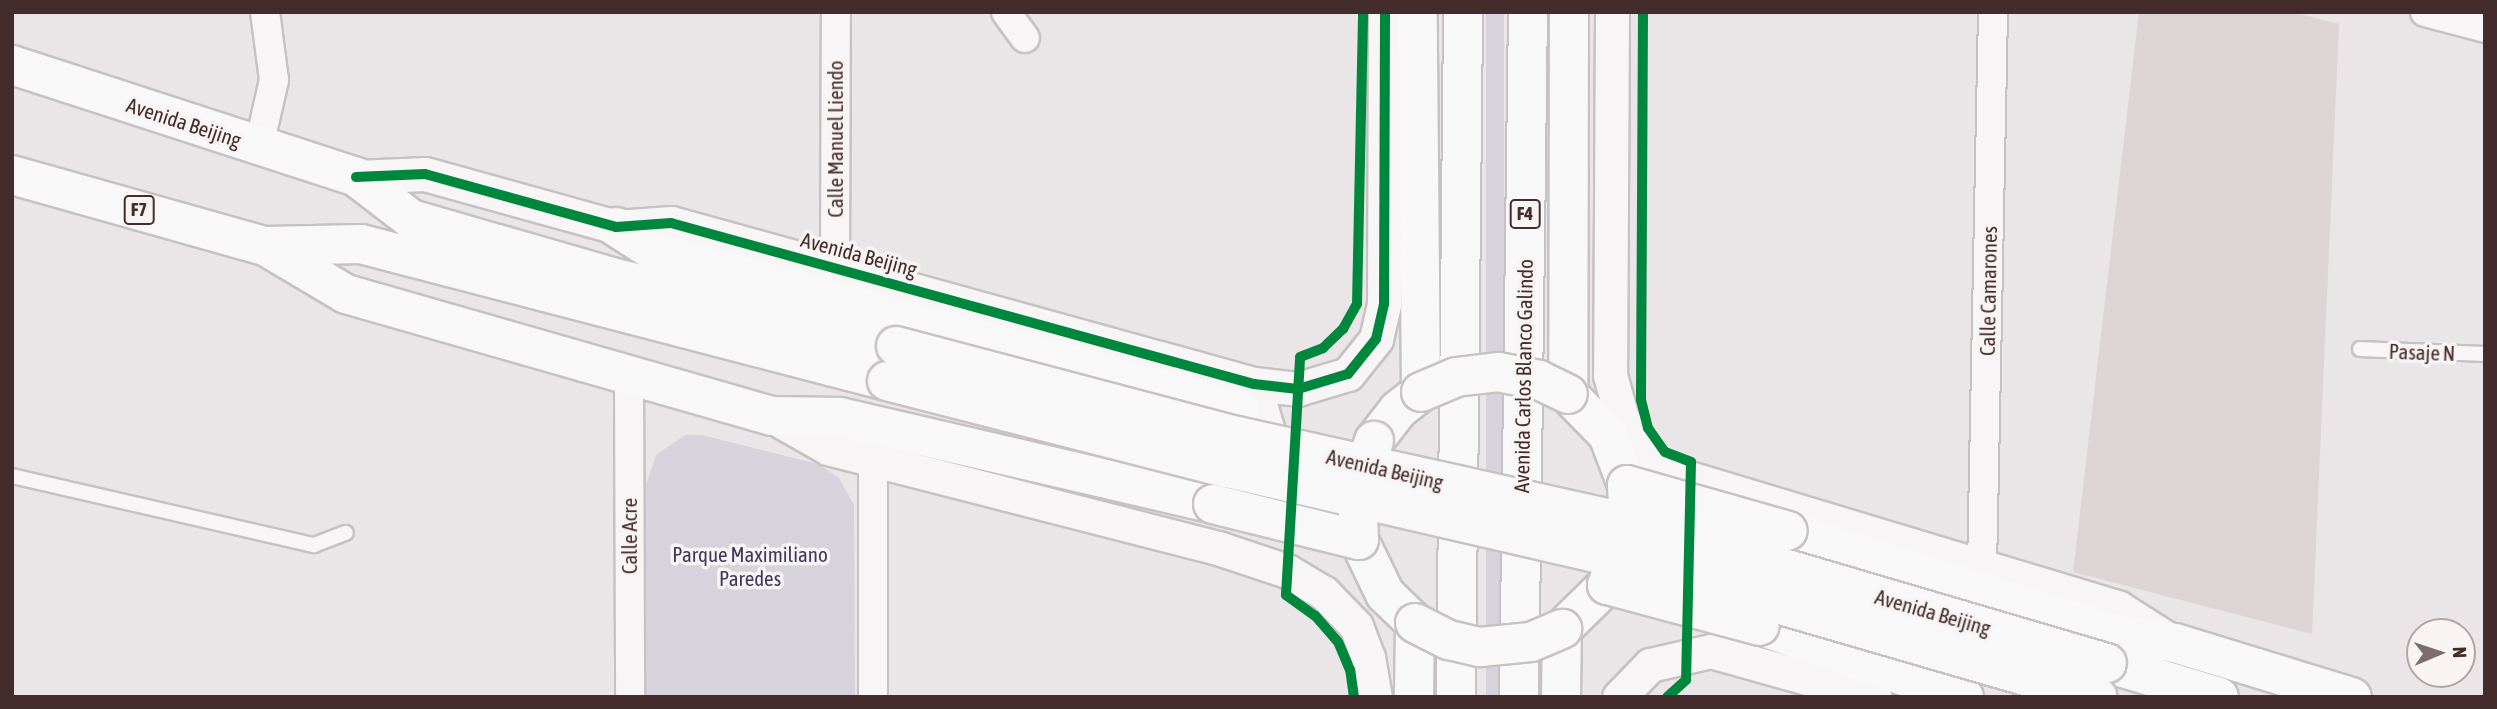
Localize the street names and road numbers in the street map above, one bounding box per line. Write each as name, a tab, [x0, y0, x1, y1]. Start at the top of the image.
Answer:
street label: Calle Manuel Liendo	[822, 60, 848, 218]
street label: Avenida Beijing	[123, 92, 245, 152]
road number: F7	[123, 194, 155, 226]
road number: F4	[1509, 198, 1541, 230]
street label: Avenida Beijing	[798, 226, 920, 282]
street label: Calle Camarones	[1974, 226, 2002, 356]
street label: Avenida Carlos Blanco Galindo	[1508, 259, 1538, 493]
street label: Pasaje N	[2388, 338, 2456, 366]
street label: Avenida Beijing	[1324, 443, 1446, 495]
street label: Calle Acre	[616, 498, 642, 574]
street label: Avenida Beijing	[1872, 583, 1994, 641]

